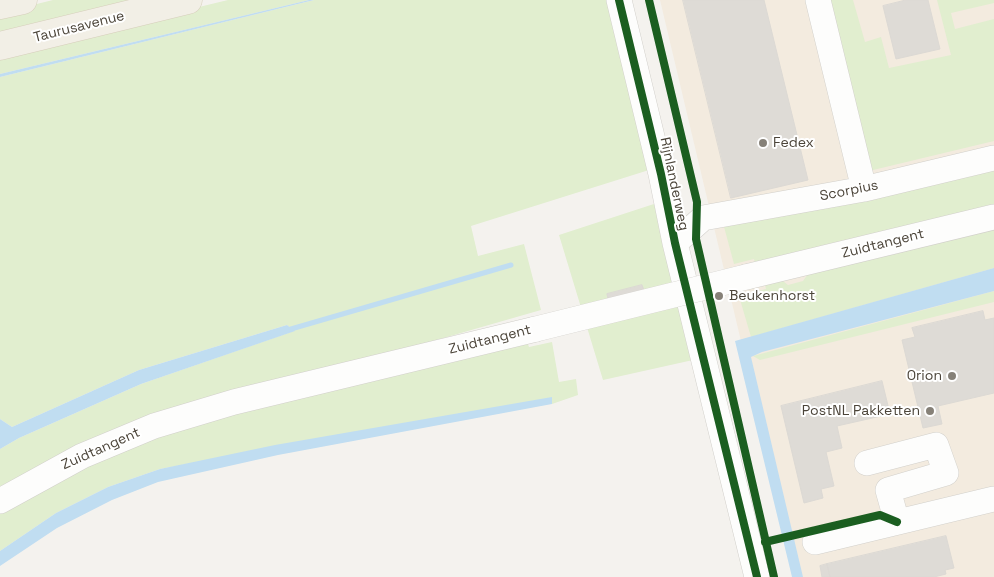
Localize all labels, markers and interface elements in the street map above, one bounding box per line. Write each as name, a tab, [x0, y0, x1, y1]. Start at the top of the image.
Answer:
street label: Taurusavenue	[32, 8, 126, 46]
place label: Fedex	[773, 135, 814, 151]
street label: Rijnlanderweg	[656, 136, 692, 232]
marker: Fedex	[757, 137, 769, 149]
street label: Scorpius	[818, 177, 880, 205]
street label: Zuidtangent	[840, 226, 926, 262]
place label: Beukenhorst	[729, 288, 815, 304]
marker: Beukenhorst	[713, 290, 725, 302]
street label: Zuidtangent	[447, 322, 533, 358]
place label: Orion	[907, 368, 942, 384]
marker: Orion	[946, 370, 958, 382]
place label: PostNL Pakketten	[802, 403, 920, 419]
marker: PostNL Pakketten	[924, 405, 936, 417]
street label: Zuidtangent	[59, 424, 143, 474]

